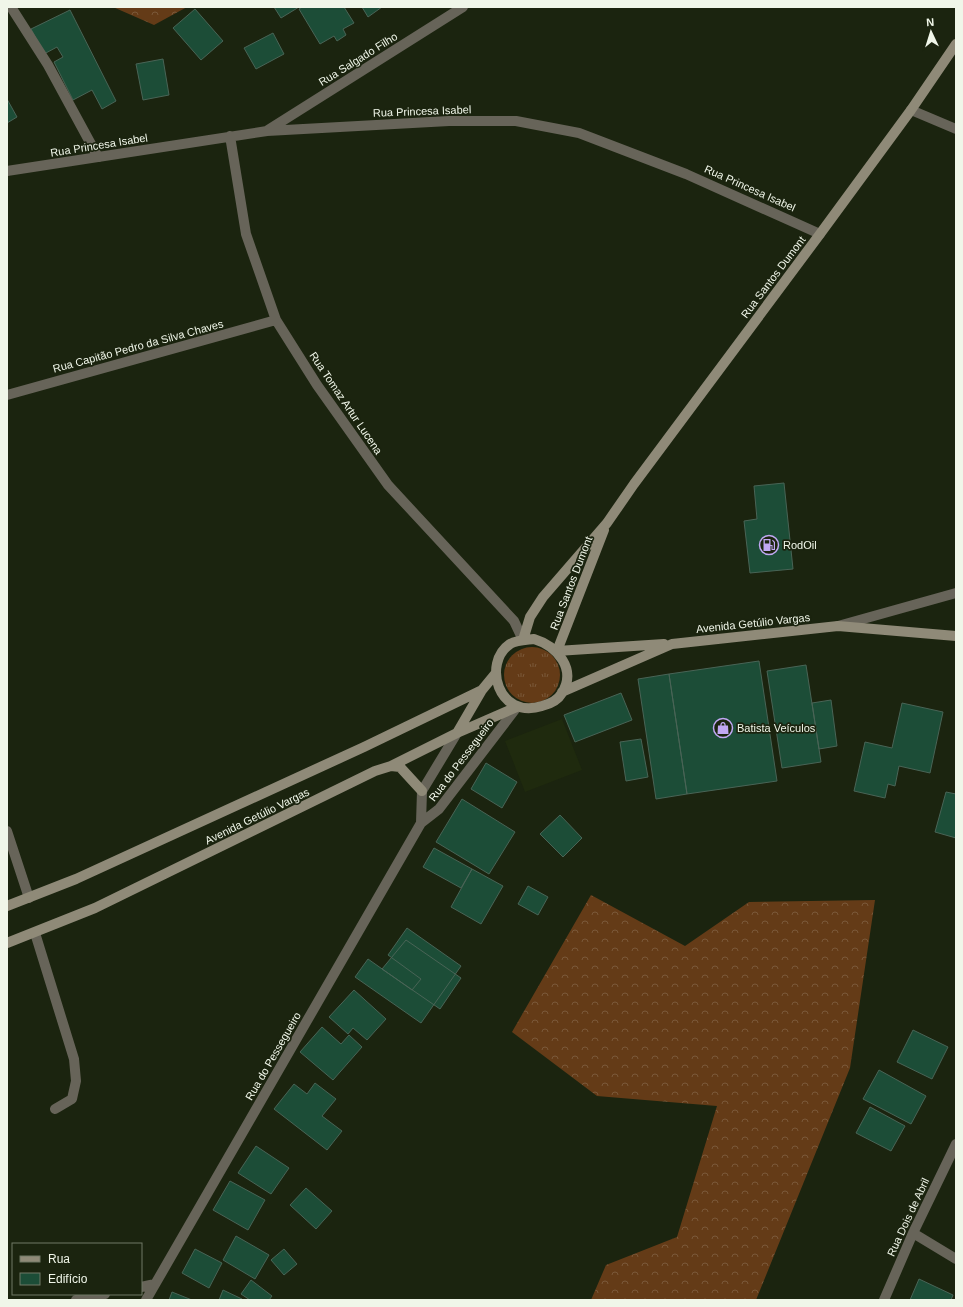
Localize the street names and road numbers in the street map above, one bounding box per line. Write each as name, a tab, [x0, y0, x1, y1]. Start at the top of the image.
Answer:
street label: Rua Salgado Filho	[316, 30, 400, 88]
street label: Rua Princesa Isabel	[373, 103, 471, 119]
street label: Rua Princesa Isabel	[49, 131, 149, 159]
street label: Rua Princesa Isabel	[703, 162, 797, 214]
street label: Rua Santos Dumont	[738, 234, 808, 320]
street label: Rua Capitão Pedro da Silva Chaves	[51, 317, 225, 375]
street label: Rua Tomaz Artur Lucena	[307, 350, 385, 457]
street label: Rua Santos Dumont	[548, 535, 594, 631]
street label: Avenida Getúlio Vargas	[695, 611, 811, 635]
street label: Rua do Pessegueiro	[426, 717, 496, 803]
street label: Avenida Getúlio Vargas	[203, 785, 312, 847]
street label: Rua do Pessegueiro	[243, 1010, 303, 1102]
street label: Rua Dois de Abril	[885, 1176, 931, 1258]

